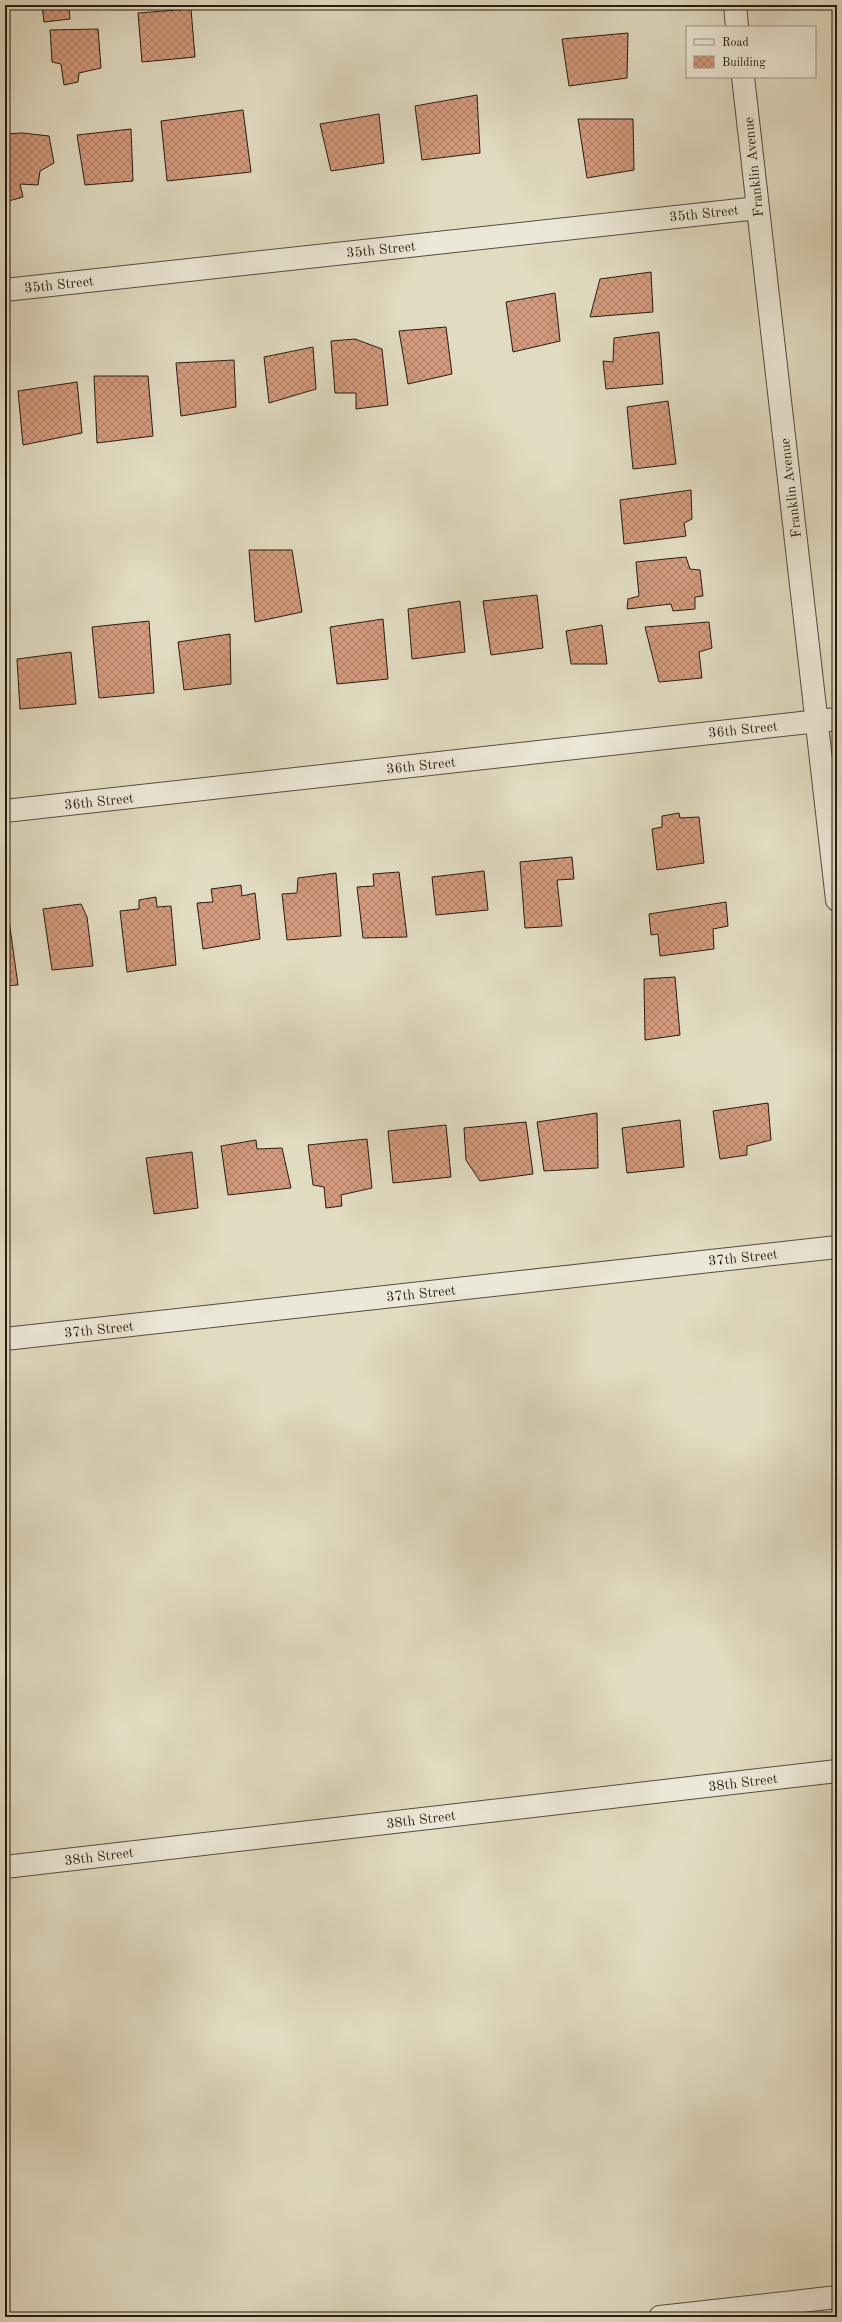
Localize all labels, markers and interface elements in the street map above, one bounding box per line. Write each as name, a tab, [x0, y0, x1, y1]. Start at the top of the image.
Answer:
legend	[686, 26, 816, 78]
text: Road	[722, 37, 749, 49]
text: Building	[722, 57, 766, 69]
street label: Franklin Avenue	[742, 116, 766, 218]
street label: 35th Street	[669, 203, 740, 225]
street label: 35th Street	[346, 239, 417, 261]
street label: 35th Street	[24, 274, 95, 296]
street label: Franklin Avenue	[778, 437, 804, 539]
street label: 36th Street	[708, 719, 779, 741]
street label: 36th Street	[386, 755, 457, 777]
street label: 36th Street	[64, 791, 135, 813]
street label: 37th Street	[708, 1247, 779, 1269]
street label: 37th Street	[386, 1283, 457, 1305]
street label: 37th Street	[64, 1319, 135, 1341]
street label: 38th Street	[708, 1772, 779, 1794]
street label: 38th Street	[386, 1809, 457, 1831]
street label: 38th Street	[64, 1846, 135, 1868]

